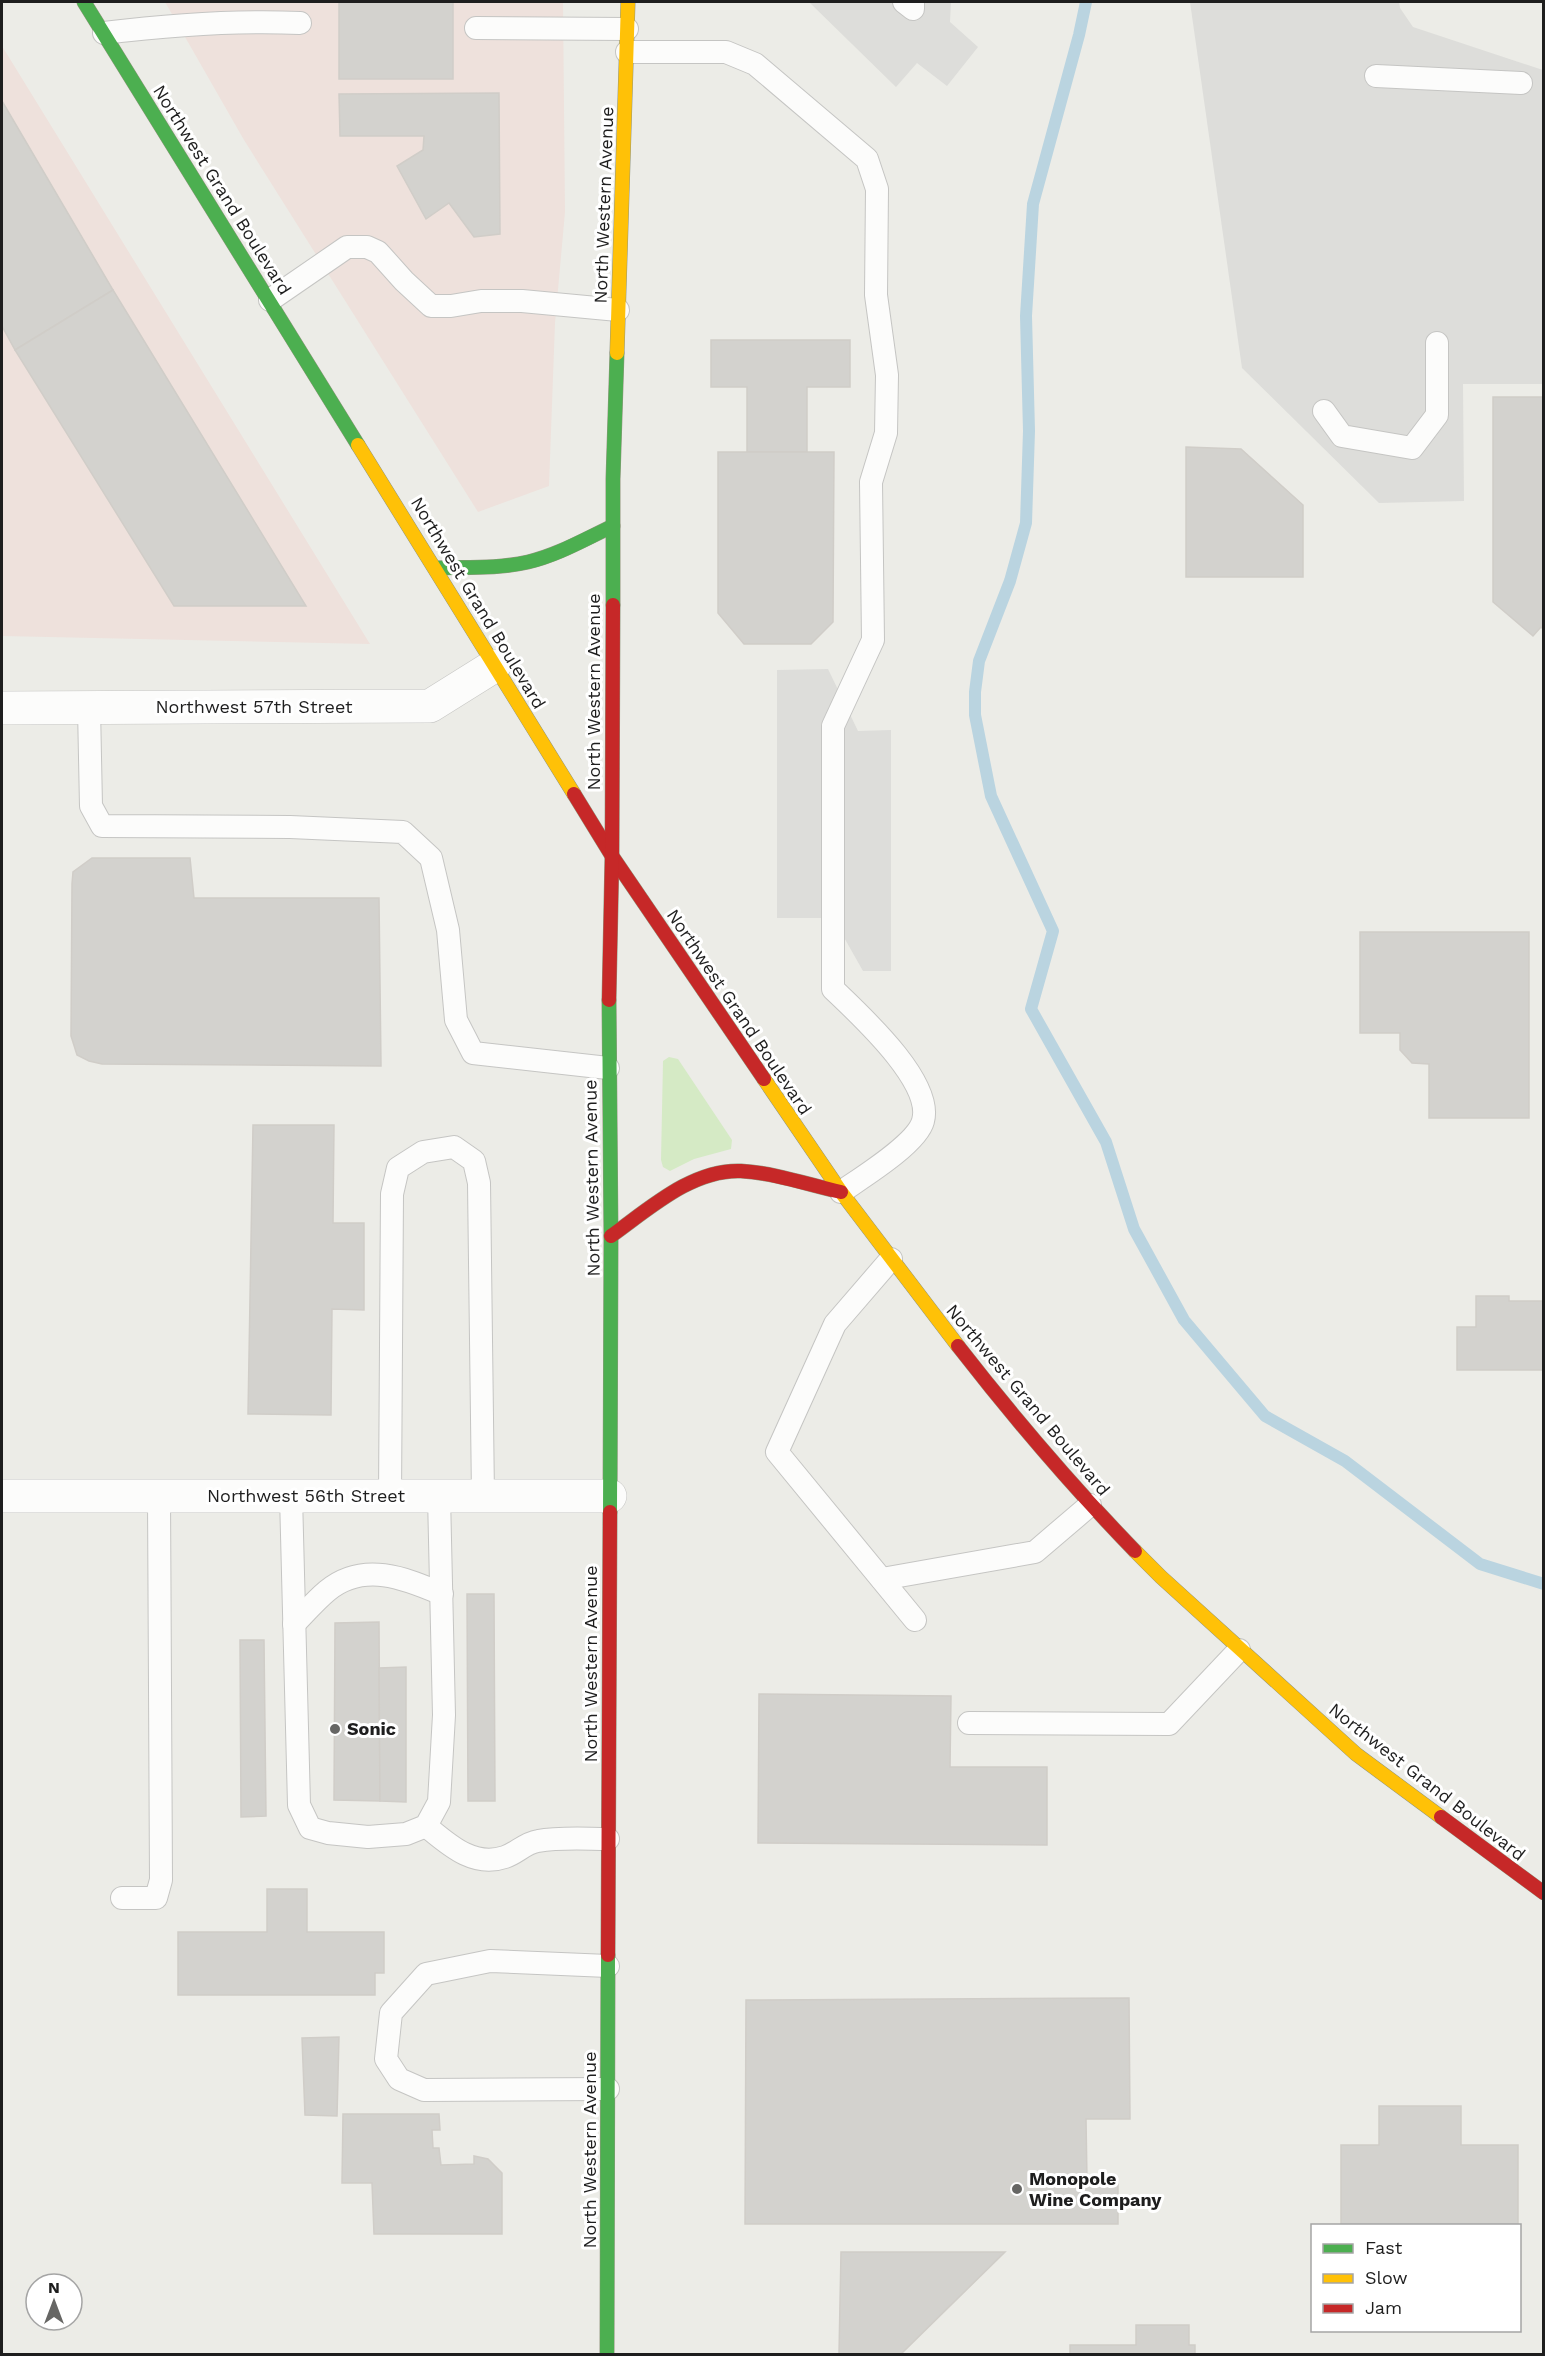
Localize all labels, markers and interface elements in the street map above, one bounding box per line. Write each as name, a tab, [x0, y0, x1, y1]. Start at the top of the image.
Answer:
street label: Northwest Grand Boulevard	[149, 81, 296, 298]
street label: North Western Avenue	[590, 106, 617, 304]
street label: Northwest Grand Boulevard	[407, 493, 550, 712]
street label: North Western Avenue	[583, 593, 604, 791]
street label: Northwest 57th Street	[155, 696, 353, 717]
street label: Northwest Grand Boulevard	[663, 905, 816, 1118]
street label: North Western Avenue	[579, 1079, 604, 1277]
street label: Northwest Grand Boulevard	[942, 1300, 1115, 1500]
street label: Northwest 56th Street	[207, 1485, 405, 1506]
street label: North Western Avenue	[580, 1565, 601, 1763]
street label: Northwest Grand Boulevard	[1325, 1698, 1530, 1865]
place label: Sonic	[347, 1718, 396, 1739]
marker: Sonic	[328, 1722, 342, 1736]
street label: North Western Avenue	[579, 2051, 600, 2249]
place label: Monopole Wine Company	[1029, 2168, 1162, 2210]
marker: Monopole Wine Company	[1010, 2182, 1024, 2196]
legend	[1311, 2224, 1521, 2332]
text: Fast	[1365, 2237, 1403, 2258]
text: Slow	[1365, 2267, 1408, 2288]
north arrow	[24, 2272, 84, 2332]
text: N	[48, 2278, 60, 2297]
text: Jam	[1365, 2297, 1402, 2318]

